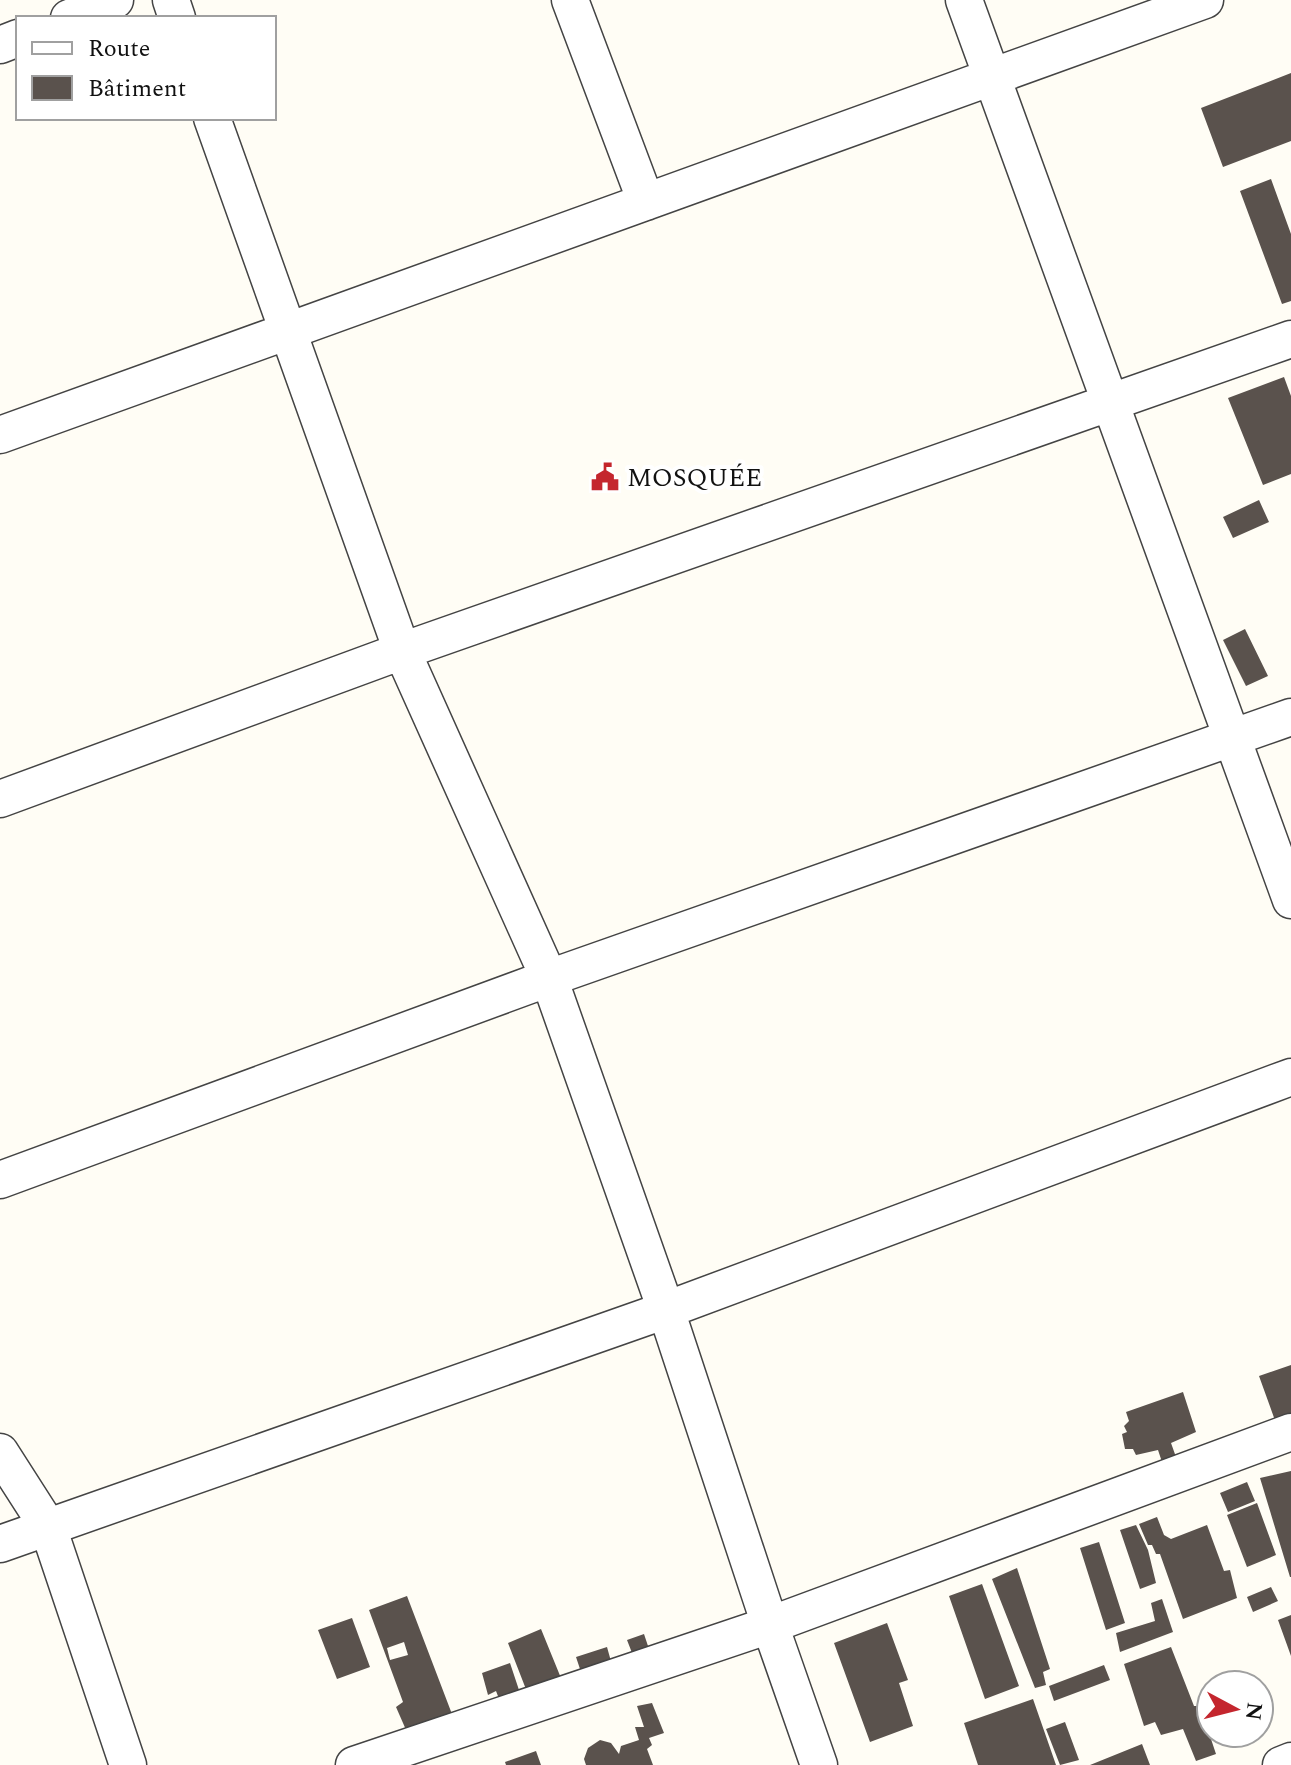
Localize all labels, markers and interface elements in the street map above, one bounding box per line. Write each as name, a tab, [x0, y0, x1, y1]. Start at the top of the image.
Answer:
legend	[16, 16, 276, 120]
text: Route	[88, 31, 150, 67]
text: Bâtiment	[88, 71, 186, 107]
place label: MOSQUÉE	[627, 458, 762, 498]
public building icon: MOSQUÉE	[590, 462, 620, 492]
north arrow	[1195, 1669, 1275, 1749]
text: N	[1236, 1700, 1271, 1722]

